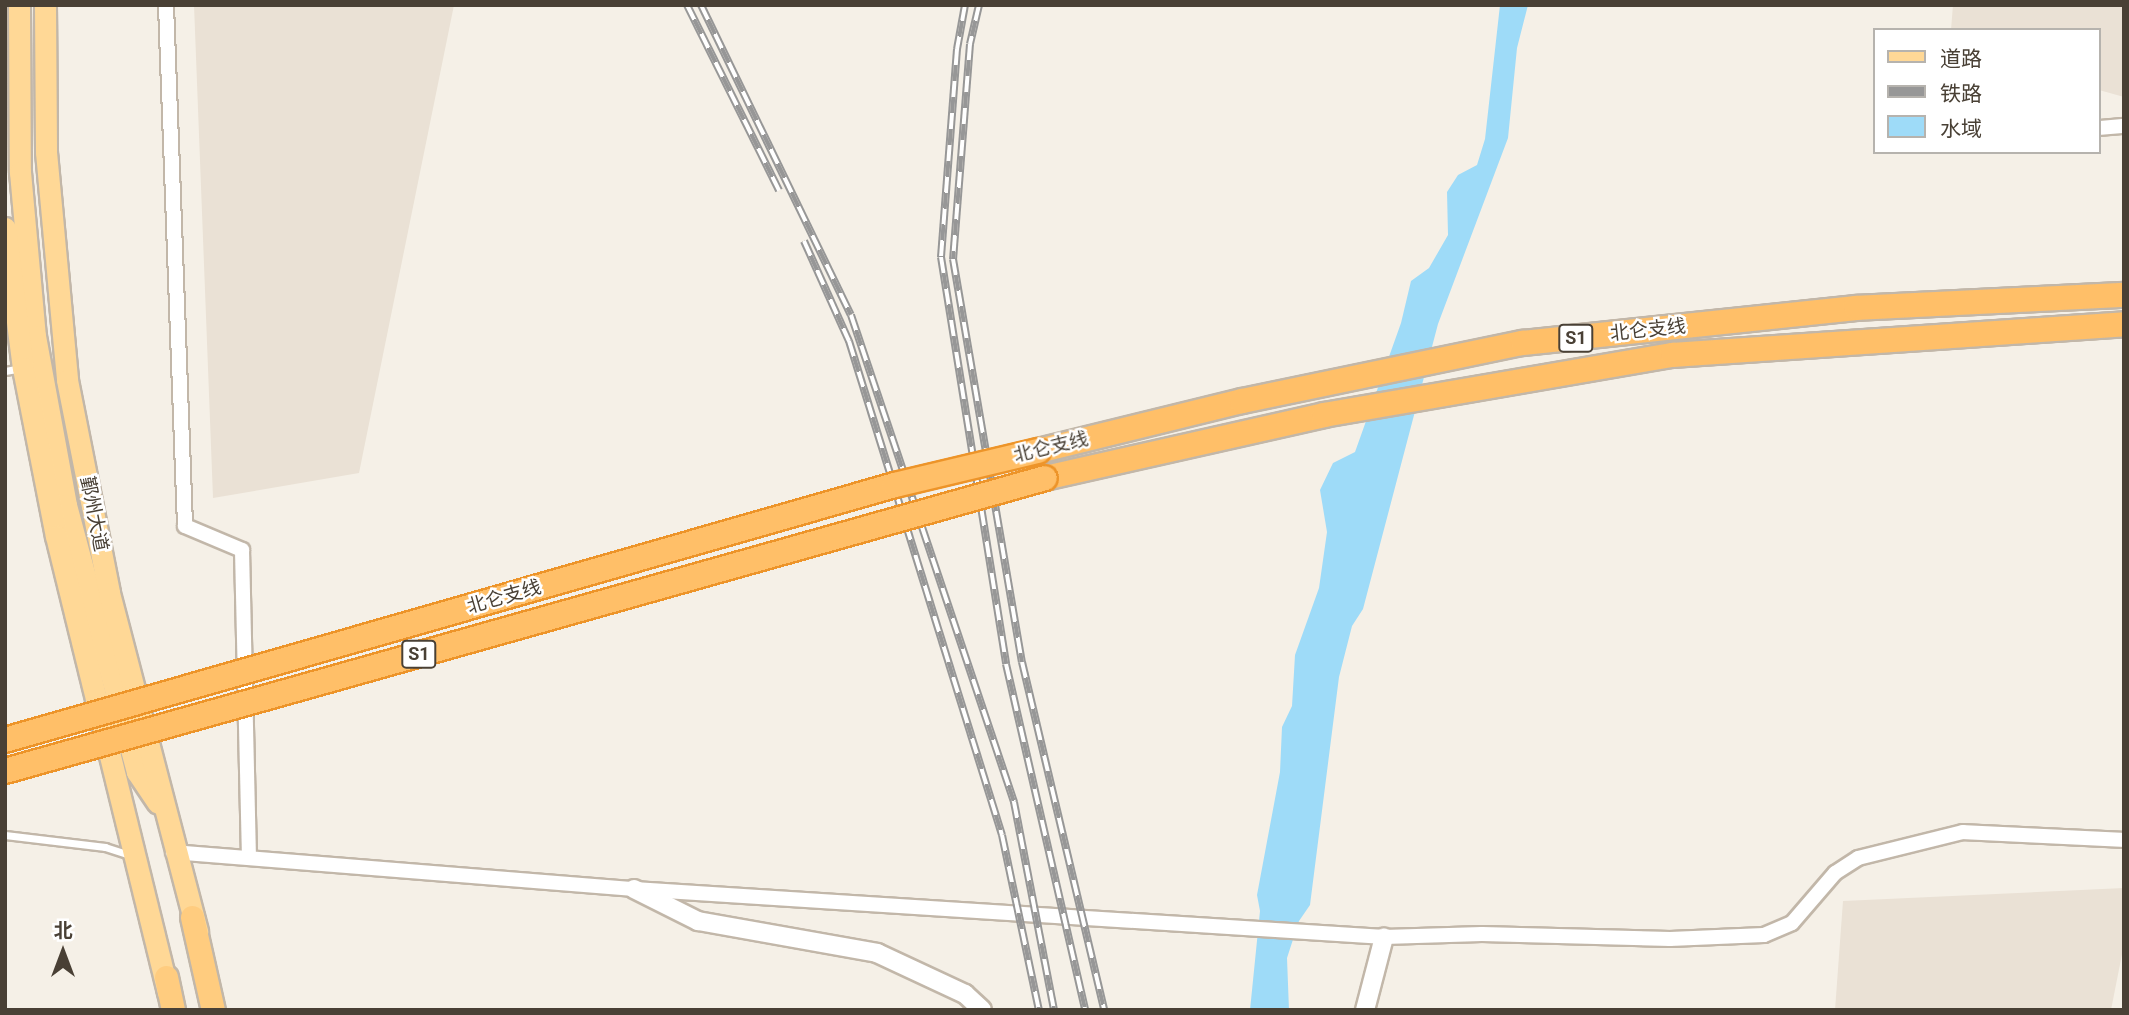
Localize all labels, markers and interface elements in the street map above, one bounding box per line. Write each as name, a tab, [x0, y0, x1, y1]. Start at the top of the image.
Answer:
legend	[1874, 28, 2101, 154]
text: 道路	[1940, 47, 1982, 71]
text: 铁路	[1940, 82, 1982, 106]
text: 水域	[1940, 117, 1982, 141]
street label: 北仑支线	[1609, 315, 1687, 345]
road number: S1	[1557, 324, 1595, 352]
street label: 北仑支线	[1011, 427, 1091, 467]
street label: 鄞州大道	[76, 475, 112, 553]
street label: 北仑支线	[464, 576, 544, 618]
road number: S1	[400, 640, 438, 668]
north arrow	[28, 917, 98, 987]
text: 北	[53, 919, 73, 942]

